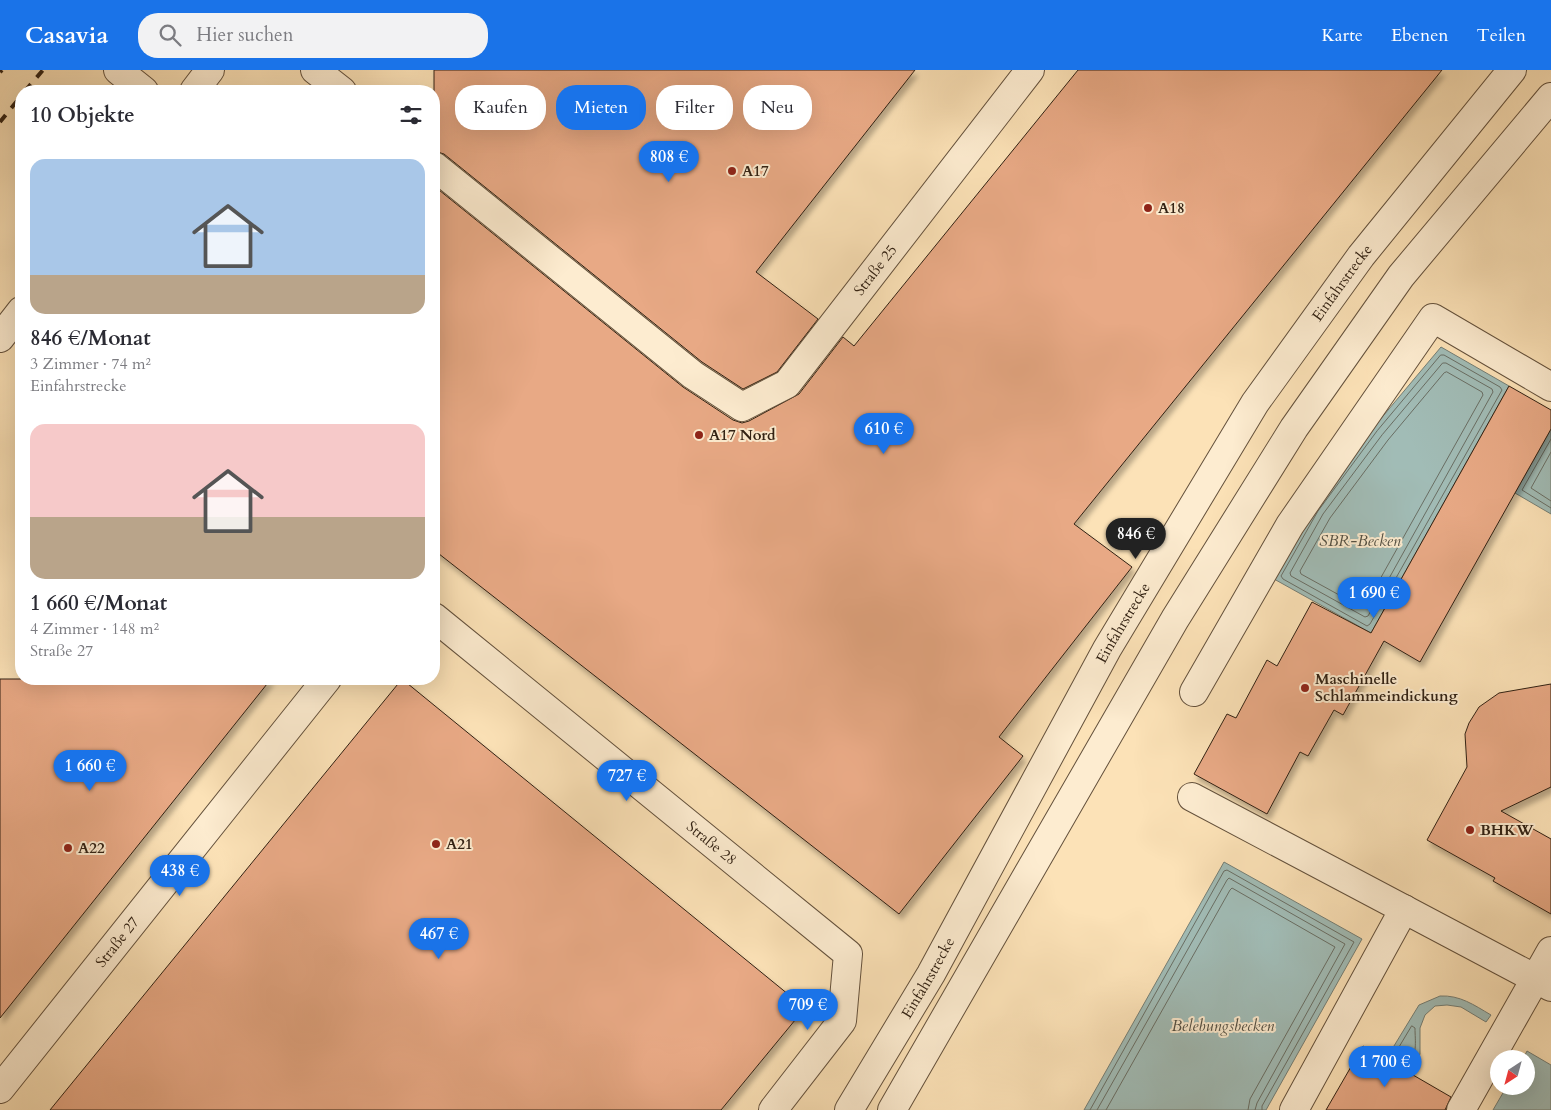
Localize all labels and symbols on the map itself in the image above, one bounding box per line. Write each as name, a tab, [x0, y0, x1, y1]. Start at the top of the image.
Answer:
pin: 808 €	[634, 140, 704, 183]
place label: A17	[742, 161, 769, 181]
marker: A17	[726, 165, 738, 177]
place label: A18	[1158, 198, 1185, 218]
marker: A18	[1142, 202, 1154, 214]
street label: Straße 25	[849, 240, 901, 300]
street label: Einfahrstrecke	[1307, 240, 1377, 325]
pin: 610 €	[849, 412, 919, 455]
place label: A17 Nord	[709, 425, 776, 445]
marker: A17 Nord	[693, 429, 705, 441]
pin: 846 €	[1101, 518, 1171, 560]
water label: SBR-Becken	[1319, 530, 1401, 552]
pin: 1 690 €	[1328, 576, 1420, 619]
street label: Einfahrstrecke	[1091, 579, 1155, 667]
place label: Maschinelle Schlammeindickung	[1315, 669, 1458, 706]
marker: Maschinelle Schlammeindickung	[1299, 682, 1311, 694]
pin: 1 660 €	[44, 750, 136, 792]
pin: 727 €	[592, 760, 662, 802]
street label: Straße 28	[682, 817, 741, 870]
place label: BHKW	[1480, 820, 1534, 840]
marker: BHKW	[1464, 824, 1476, 836]
place label: A21	[446, 834, 473, 854]
place label: A22	[78, 838, 105, 858]
marker: A21	[430, 838, 442, 850]
marker: A22	[62, 842, 74, 854]
pin: 438 €	[145, 854, 215, 897]
street label: Straße 27	[91, 912, 144, 971]
pin: 467 €	[404, 918, 474, 960]
street label: Einfahrstrecke	[897, 933, 959, 1022]
pin: 709 €	[773, 988, 843, 1031]
water label: Belebungsbecken	[1172, 1015, 1275, 1037]
pin: 1 700 €	[1339, 1046, 1431, 1088]
north arrow	[1490, 1050, 1535, 1095]

